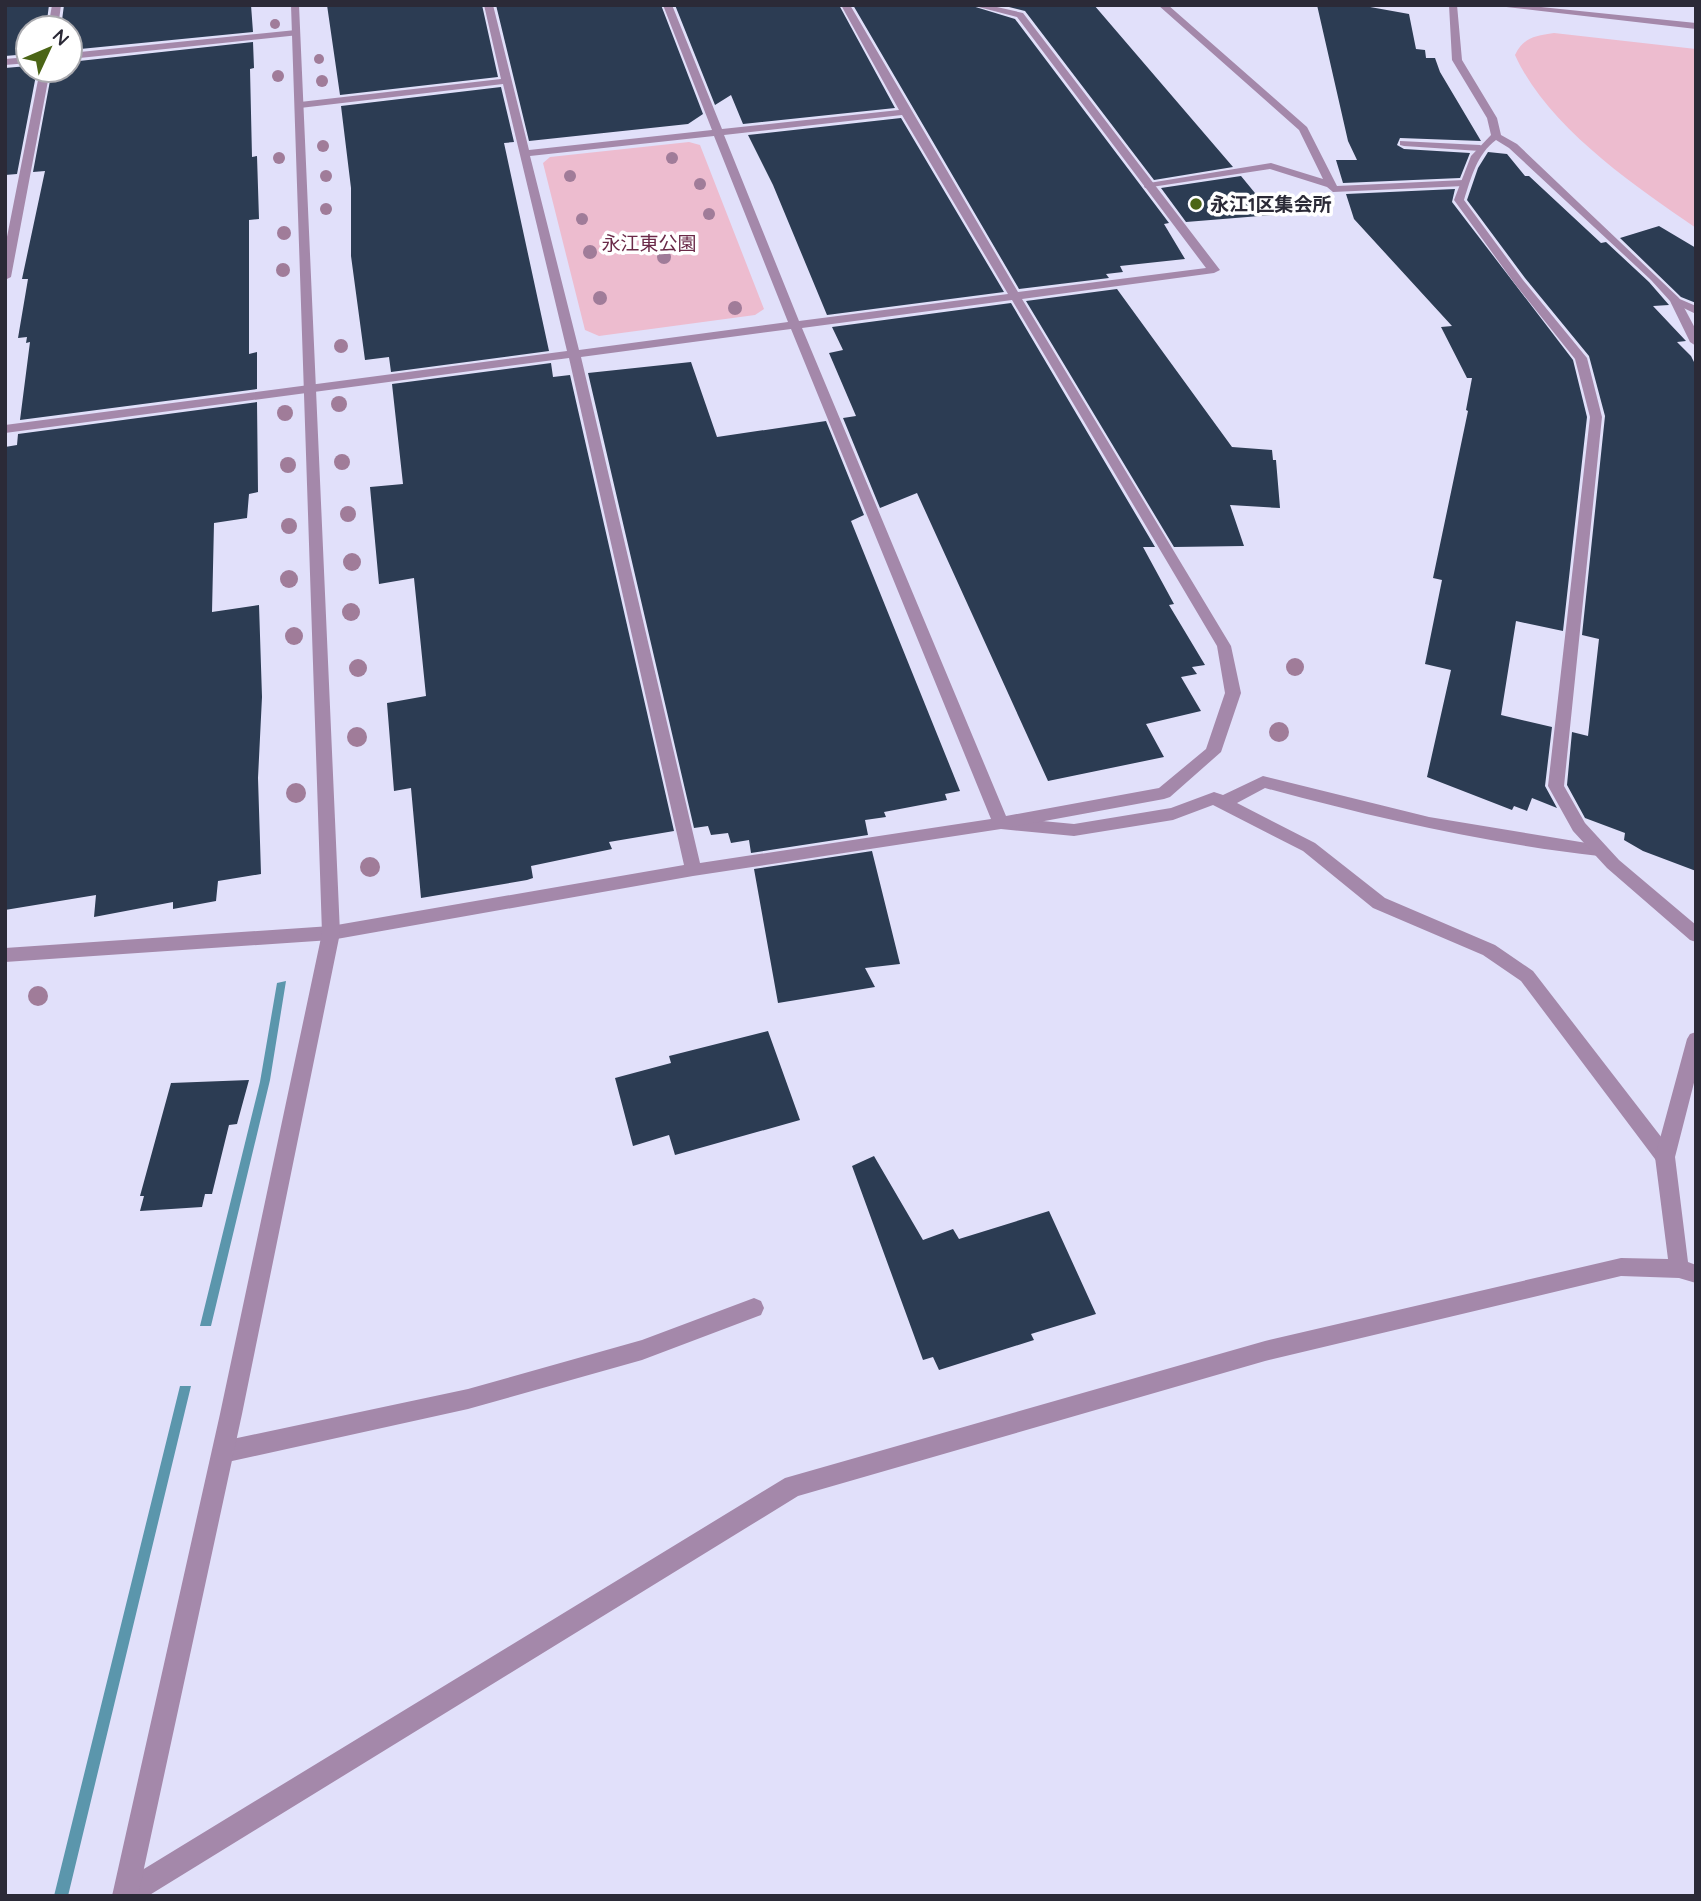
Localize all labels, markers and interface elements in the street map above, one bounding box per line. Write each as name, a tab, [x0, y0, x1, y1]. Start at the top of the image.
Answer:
north arrow	[14, 14, 84, 84]
text: N	[48, 24, 75, 51]
place label: 永江1区集会所	[1210, 192, 1331, 216]
marker: 永江1区集会所	[1188, 196, 1204, 212]
park label: 永江東公園	[601, 231, 697, 255]

